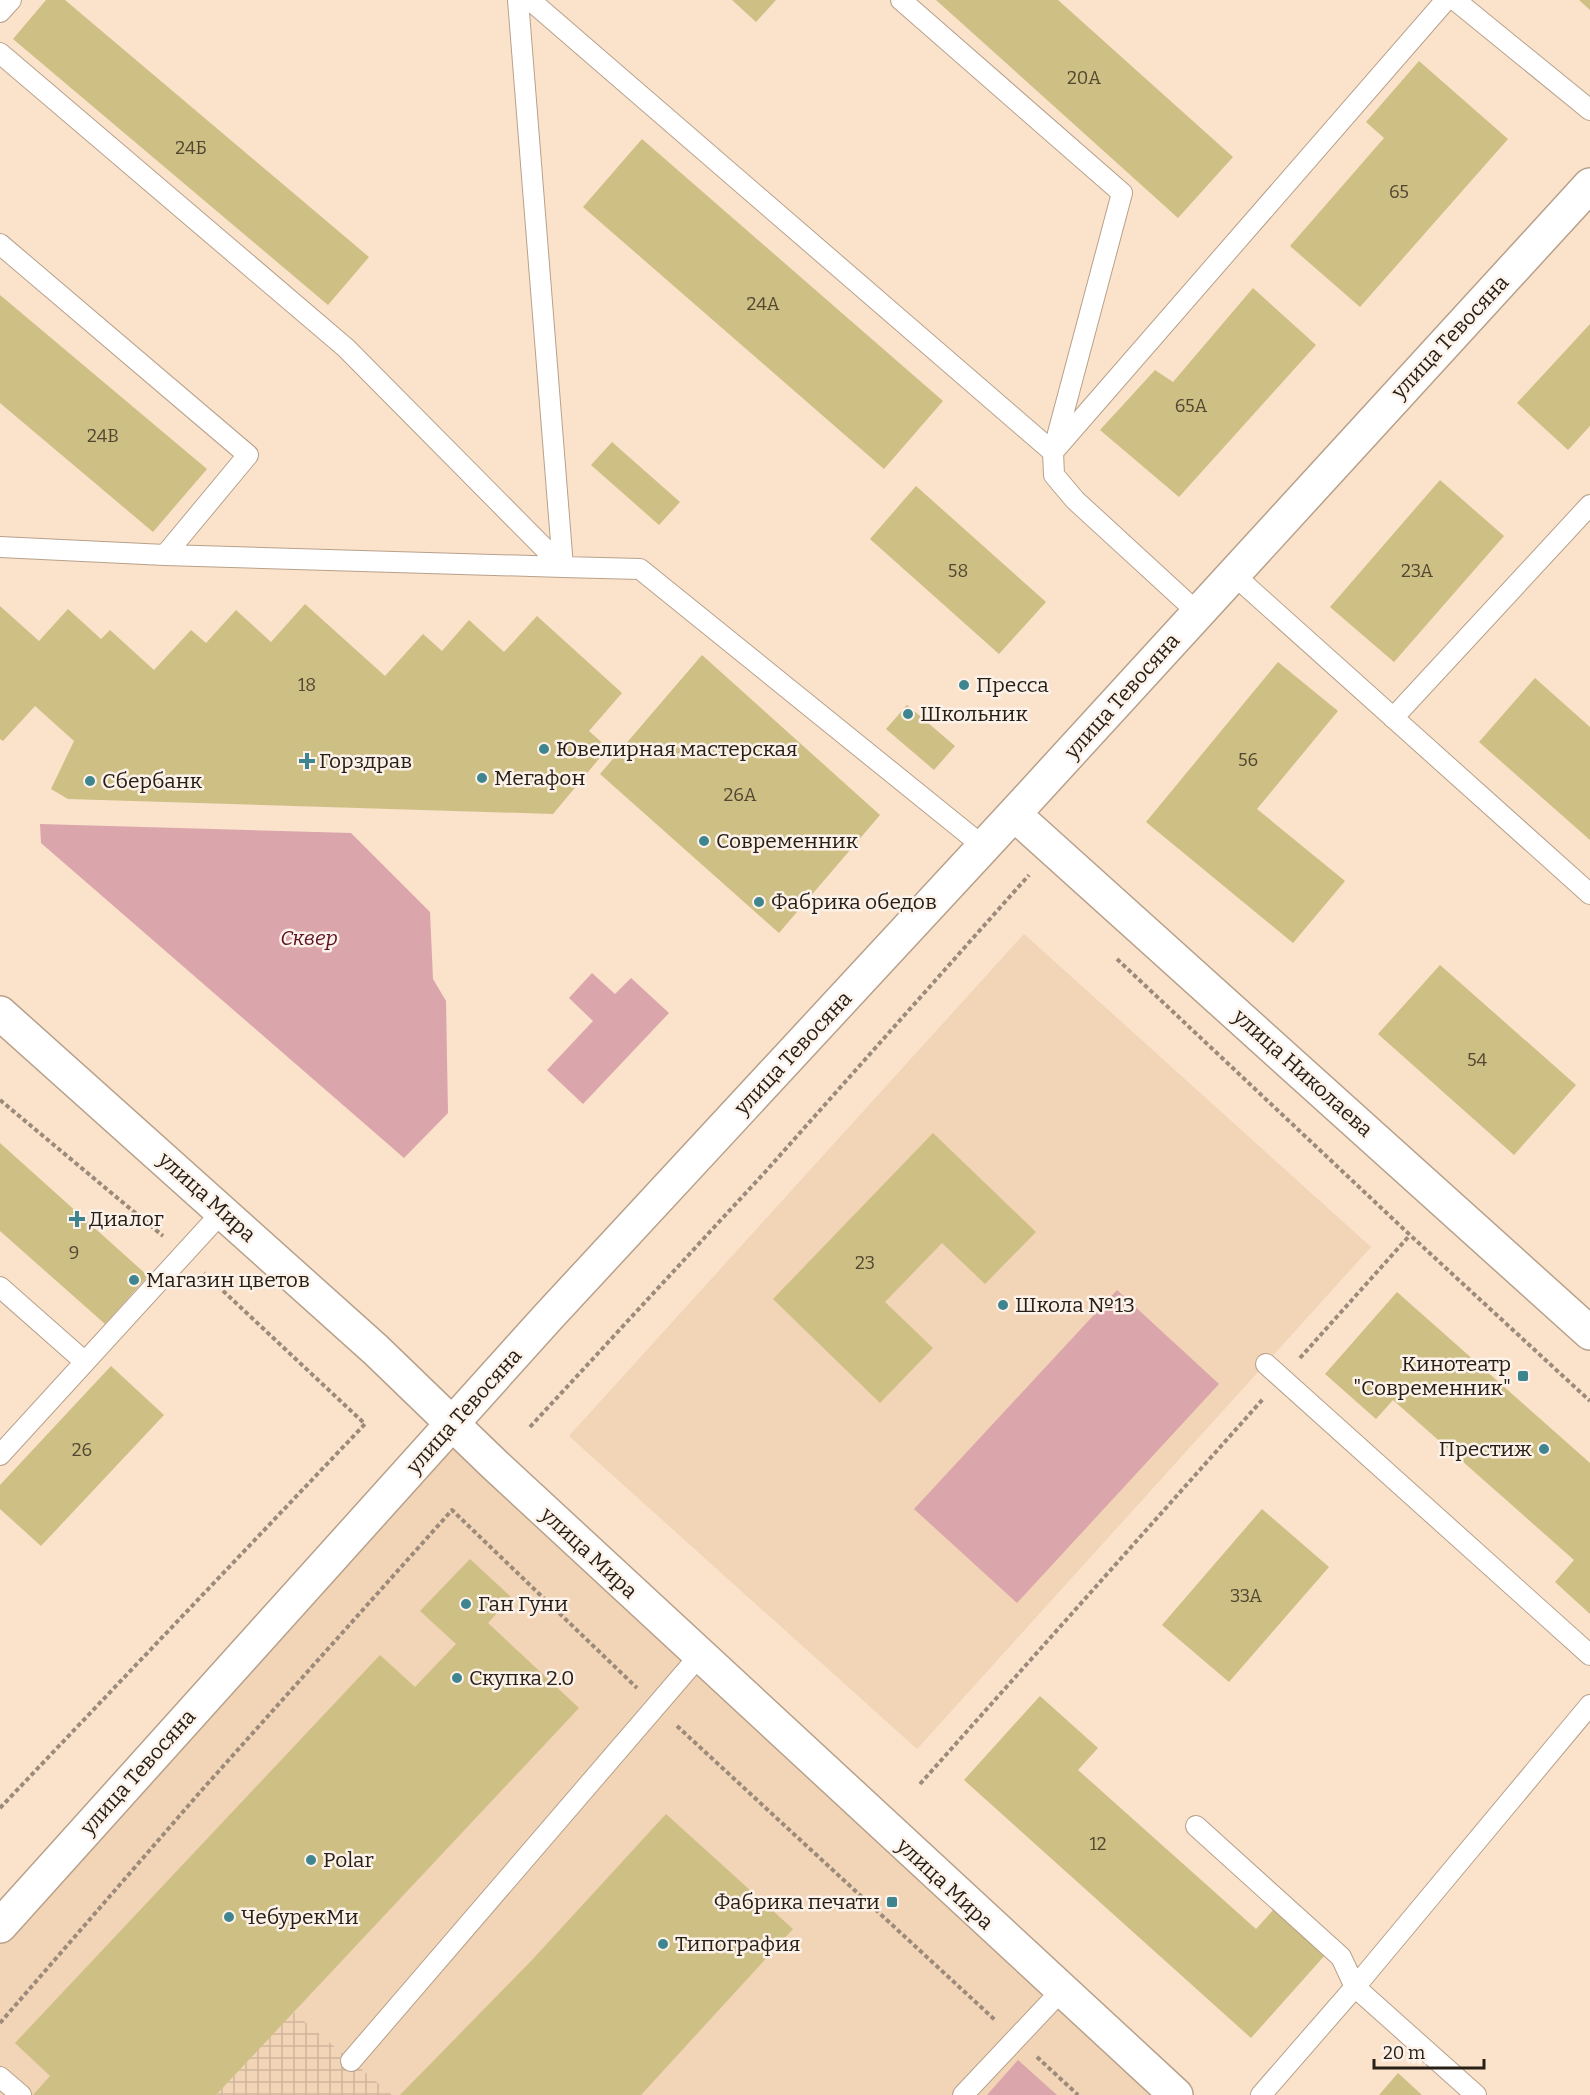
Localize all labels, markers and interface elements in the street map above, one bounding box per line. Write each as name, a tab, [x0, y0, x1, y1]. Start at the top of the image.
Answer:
house number: 20А	[1067, 67, 1101, 89]
house number: 24Б	[175, 137, 207, 159]
house number: 65	[1389, 181, 1409, 203]
street label: улица Тевосяна	[1385, 269, 1514, 405]
house number: 24А	[746, 293, 780, 315]
house number: 65А	[1175, 395, 1208, 417]
house number: 24В	[87, 425, 119, 447]
house number: 58	[948, 560, 968, 582]
house number: 23А	[1401, 560, 1433, 582]
street label: улица Тевосяна	[1058, 627, 1186, 765]
place label: Пресса	[976, 672, 1049, 698]
house number: 18	[298, 674, 316, 696]
marker: Пресса	[957, 678, 971, 692]
place label: Школьник	[920, 701, 1028, 727]
marker: Школьник	[901, 707, 915, 721]
place label: Ювелирная мастерская	[556, 736, 798, 762]
marker: Ювелирная мастерская	[537, 742, 551, 756]
place label: Горздрав	[319, 748, 412, 774]
house number: 56	[1238, 749, 1258, 771]
marker: Горздрав	[300, 754, 314, 768]
place label: Мегафон	[494, 765, 585, 791]
place label: Сбербанк	[102, 768, 203, 794]
marker: Мегафон	[475, 771, 489, 785]
marker: Сбербанк	[83, 774, 97, 788]
house number: 26А	[723, 784, 757, 806]
place label: Современник	[716, 828, 859, 854]
marker: Современник	[697, 834, 711, 848]
place label: Фабрика обедов	[771, 889, 937, 915]
marker: Фабрика обедов	[752, 895, 766, 909]
park label: Сквер	[280, 925, 338, 951]
street label: улица Тевосяна	[728, 985, 857, 1121]
street label: улица Николаева	[1227, 1003, 1379, 1143]
house number: 54	[1467, 1049, 1488, 1071]
street label: улица Мира	[152, 1146, 262, 1248]
place label: Диалог	[89, 1206, 164, 1232]
marker: Диалог	[70, 1212, 84, 1226]
house number: 9	[69, 1242, 79, 1264]
house number: 23	[855, 1252, 875, 1274]
place label: Магазин цветов	[146, 1267, 310, 1293]
marker: Магазин цветов	[127, 1273, 141, 1287]
place label: Школа №13	[1015, 1292, 1135, 1318]
marker: Школа №13	[996, 1298, 1010, 1312]
street label: улица Тевосяна	[400, 1342, 528, 1480]
place label: Кинотеатр "Современник"	[1353, 1351, 1511, 1401]
marker: Кинотеатр "Современник"	[1516, 1369, 1530, 1383]
place label: Престиж	[1439, 1436, 1532, 1462]
house number: 26	[72, 1439, 92, 1461]
marker: Престиж	[1537, 1442, 1551, 1456]
street label: улица Мира	[535, 1501, 643, 1605]
house number: 33А	[1230, 1585, 1262, 1607]
place label: Ган Гуни	[478, 1591, 568, 1617]
marker: Ган Гуни	[459, 1597, 473, 1611]
place label: Скупка 2.0	[469, 1665, 574, 1691]
marker: Скупка 2.0	[450, 1671, 464, 1685]
street label: улица Тевосяна	[74, 1703, 202, 1841]
street label: улица Мира	[891, 1832, 999, 1936]
house number: 12	[1089, 1833, 1107, 1855]
place label: Polar	[323, 1847, 374, 1873]
marker: Polar	[304, 1853, 318, 1867]
place label: Фабрика печати	[714, 1889, 880, 1915]
marker: Фабрика печати	[885, 1895, 899, 1909]
place label: ЧебурекМи	[241, 1904, 359, 1930]
marker: ЧебурекМи	[222, 1910, 236, 1924]
place label: Типография	[675, 1931, 800, 1957]
marker: Типография	[656, 1937, 670, 1951]
scale bar	[1374, 2032, 1484, 2070]
text: 20 m	[1383, 2042, 1425, 2064]

